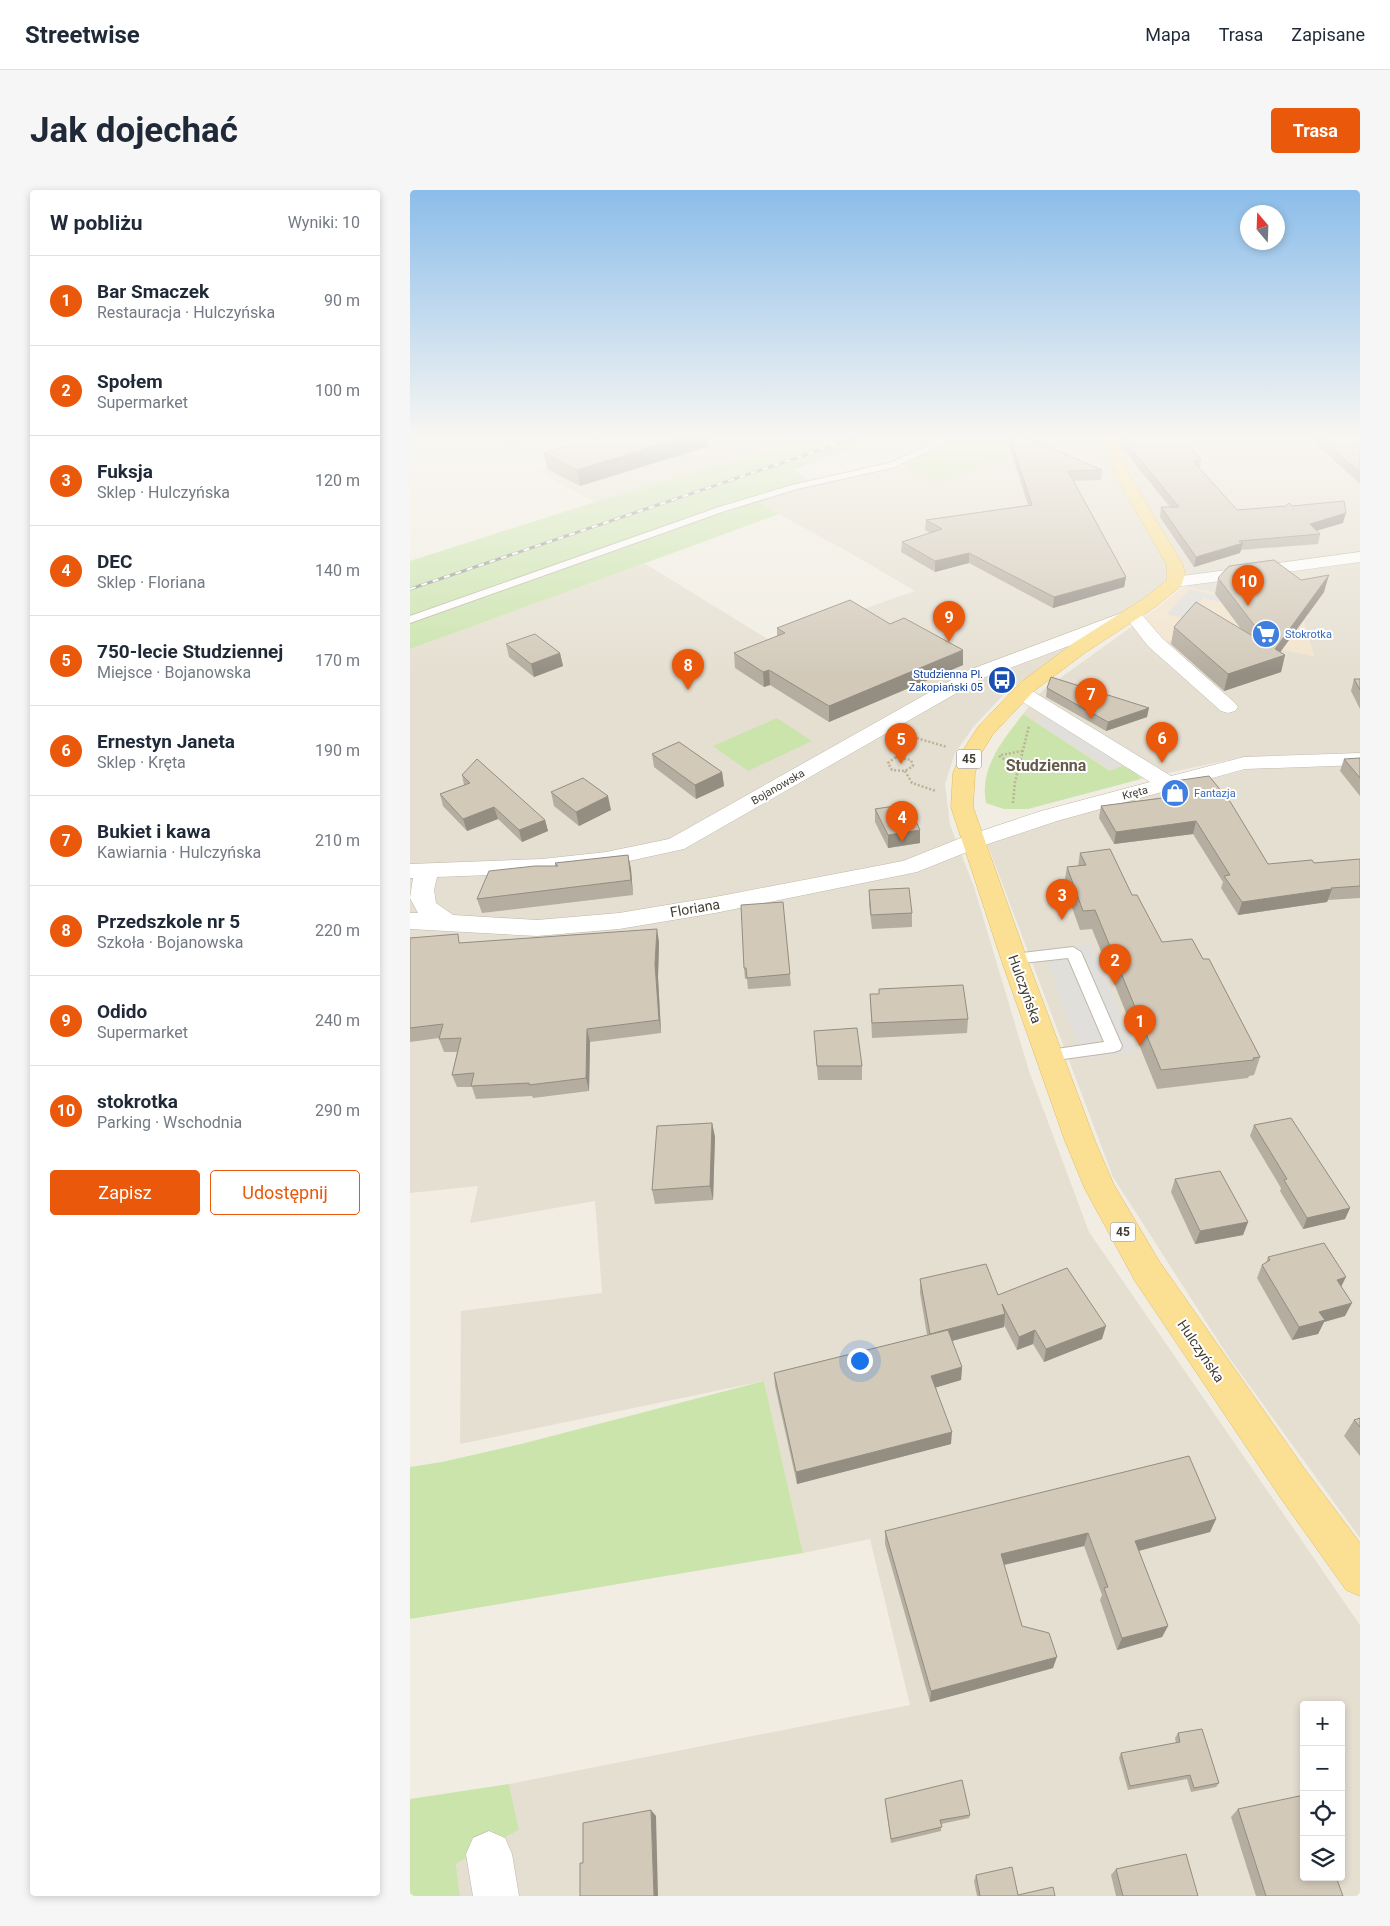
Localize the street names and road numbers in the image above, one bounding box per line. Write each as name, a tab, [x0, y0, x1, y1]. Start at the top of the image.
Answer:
road number: 45	[956, 750, 982, 768]
street label: Bojanowska	[749, 766, 807, 808]
street label: Kręta	[1121, 783, 1149, 803]
street label: Floriana	[669, 896, 721, 920]
street label: Hulczyńska	[1005, 953, 1045, 1025]
road number: 45	[1110, 1222, 1136, 1242]
street label: Hulczyńska	[1174, 1317, 1228, 1385]

